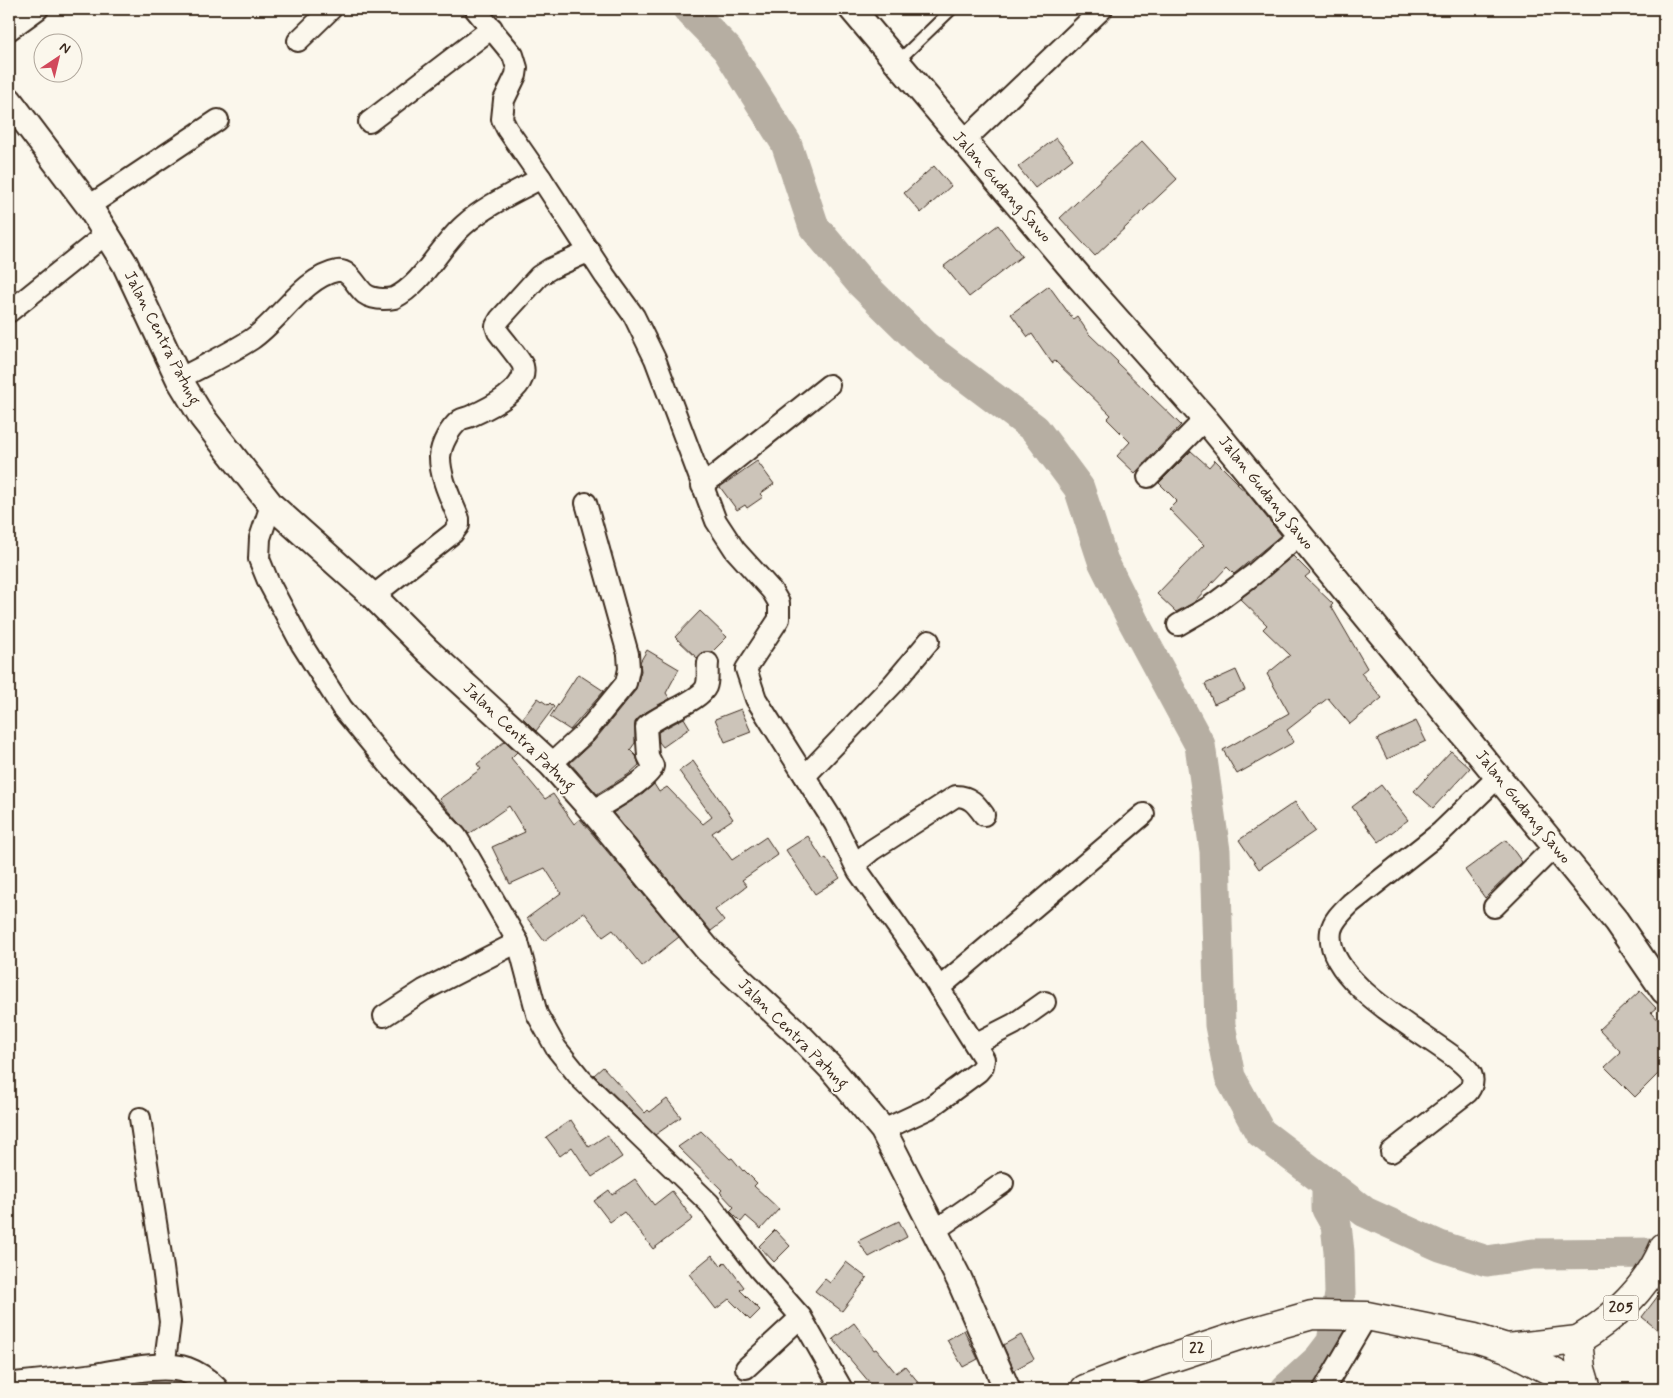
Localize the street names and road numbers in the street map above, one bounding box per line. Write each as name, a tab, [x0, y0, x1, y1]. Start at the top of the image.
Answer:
street label: Jalan Gudang Sawo	[948, 127, 1056, 247]
street label: Jalan Centra Patung	[118, 267, 205, 409]
street label: Jalan Gudang Sawo	[1213, 432, 1319, 554]
street label: Jalan Centra Patung	[458, 678, 580, 797]
street label: Jalan Gudang Sawo	[1470, 746, 1576, 868]
street label: Jalan Centra Patung	[732, 974, 853, 1095]
road number: 205	[1604, 1296, 1638, 1320]
road number: 22	[1183, 1336, 1211, 1362]

